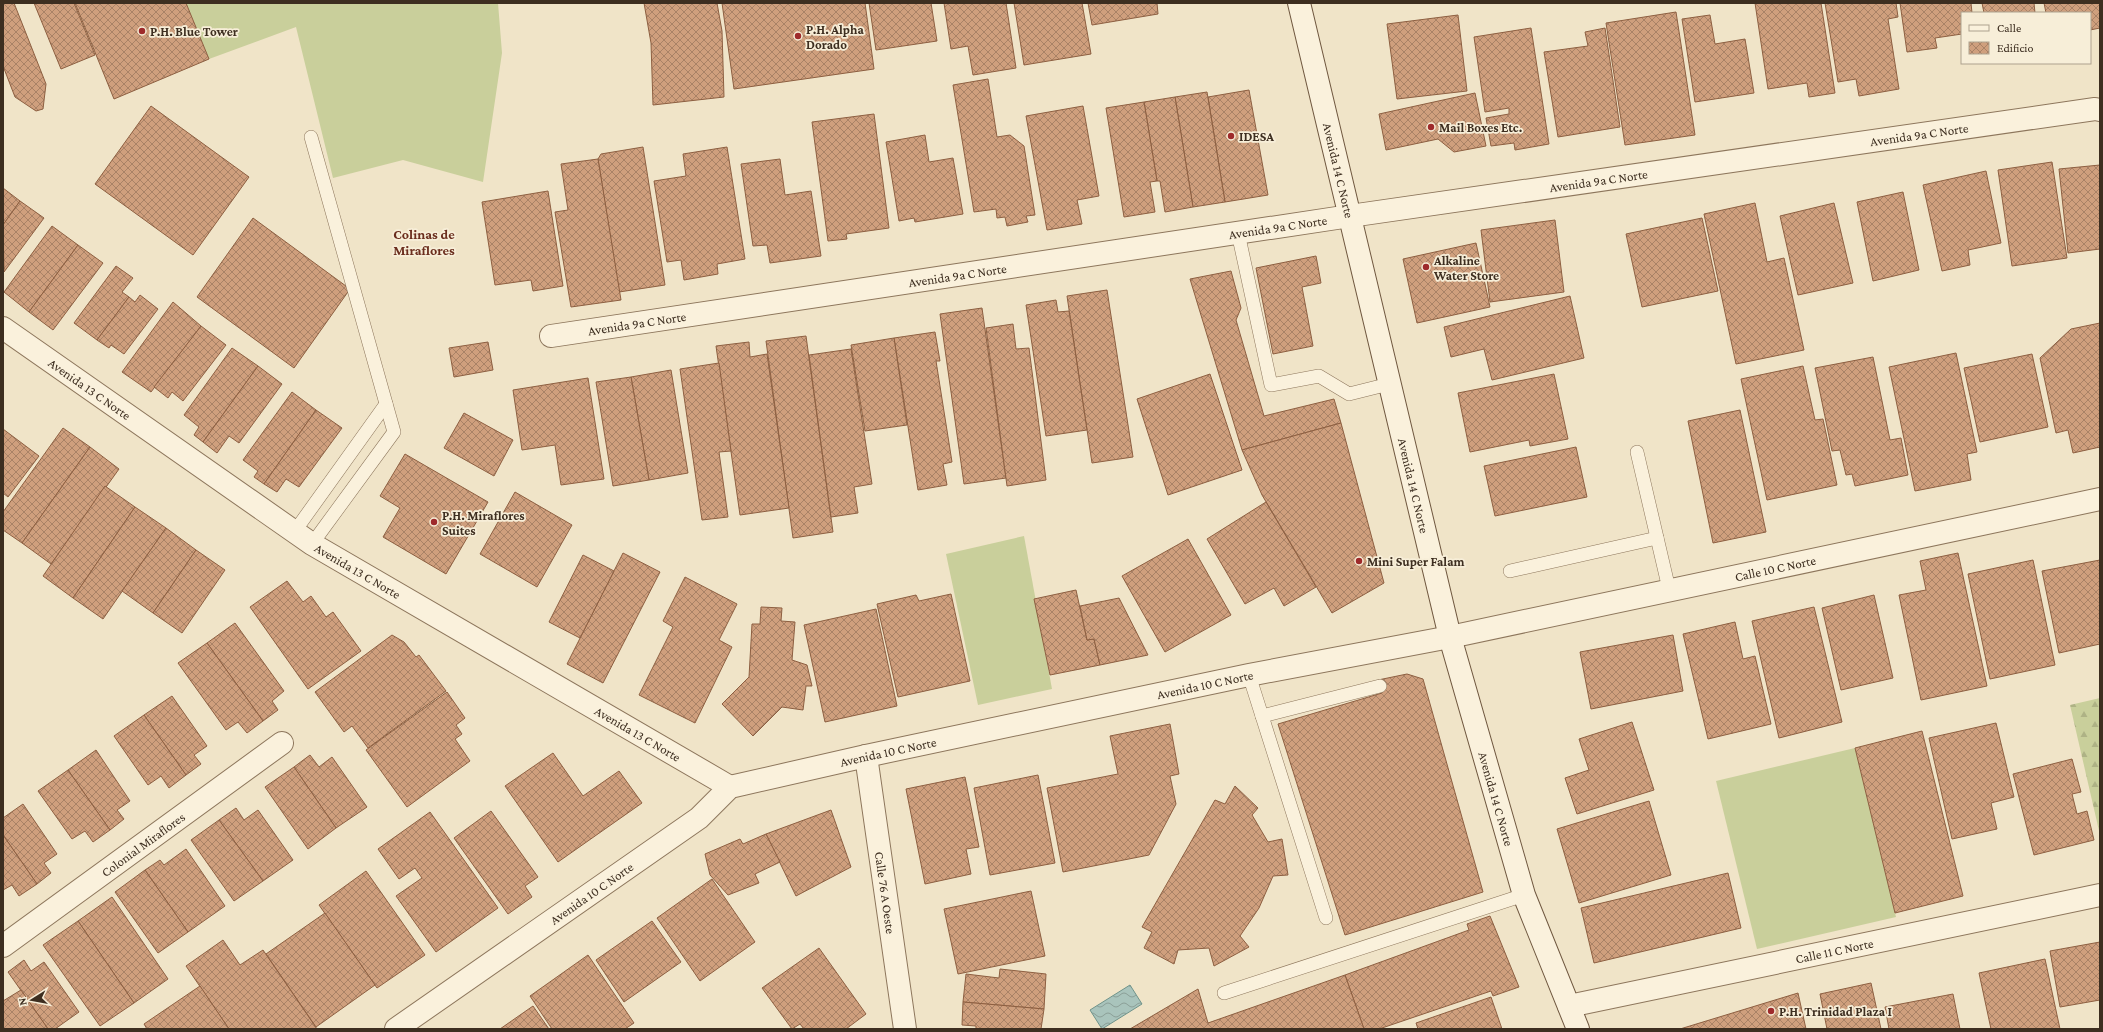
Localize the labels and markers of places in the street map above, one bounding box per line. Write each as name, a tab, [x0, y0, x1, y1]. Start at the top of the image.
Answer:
place label: P.H. Alpha Dorado	[806, 22, 864, 52]
place label: P.H. Blue Tower	[150, 24, 239, 39]
marker: P.H. Blue Tower	[137, 26, 147, 36]
marker: P.H. Alpha Dorado	[793, 31, 803, 41]
place label: Mail Boxes Etc.	[1439, 120, 1523, 135]
marker: Mail Boxes Etc.	[1426, 122, 1436, 132]
place label: IDESA	[1239, 129, 1274, 144]
marker: IDESA	[1226, 131, 1236, 141]
place label: Alkaline Water Store	[1433, 253, 1499, 283]
marker: Alkaline Water Store	[1421, 262, 1431, 272]
place label: P.H. Miraflores Suites	[442, 508, 525, 538]
marker: P.H. Miraflores Suites	[429, 517, 439, 527]
place label: Mini Super Falam	[1367, 554, 1464, 569]
marker: Mini Super Falam	[1354, 556, 1364, 566]
place label: P.H. Trinidad Plaza I	[1779, 1004, 1892, 1019]
marker: P.H. Trinidad Plaza I	[1766, 1006, 1776, 1016]

